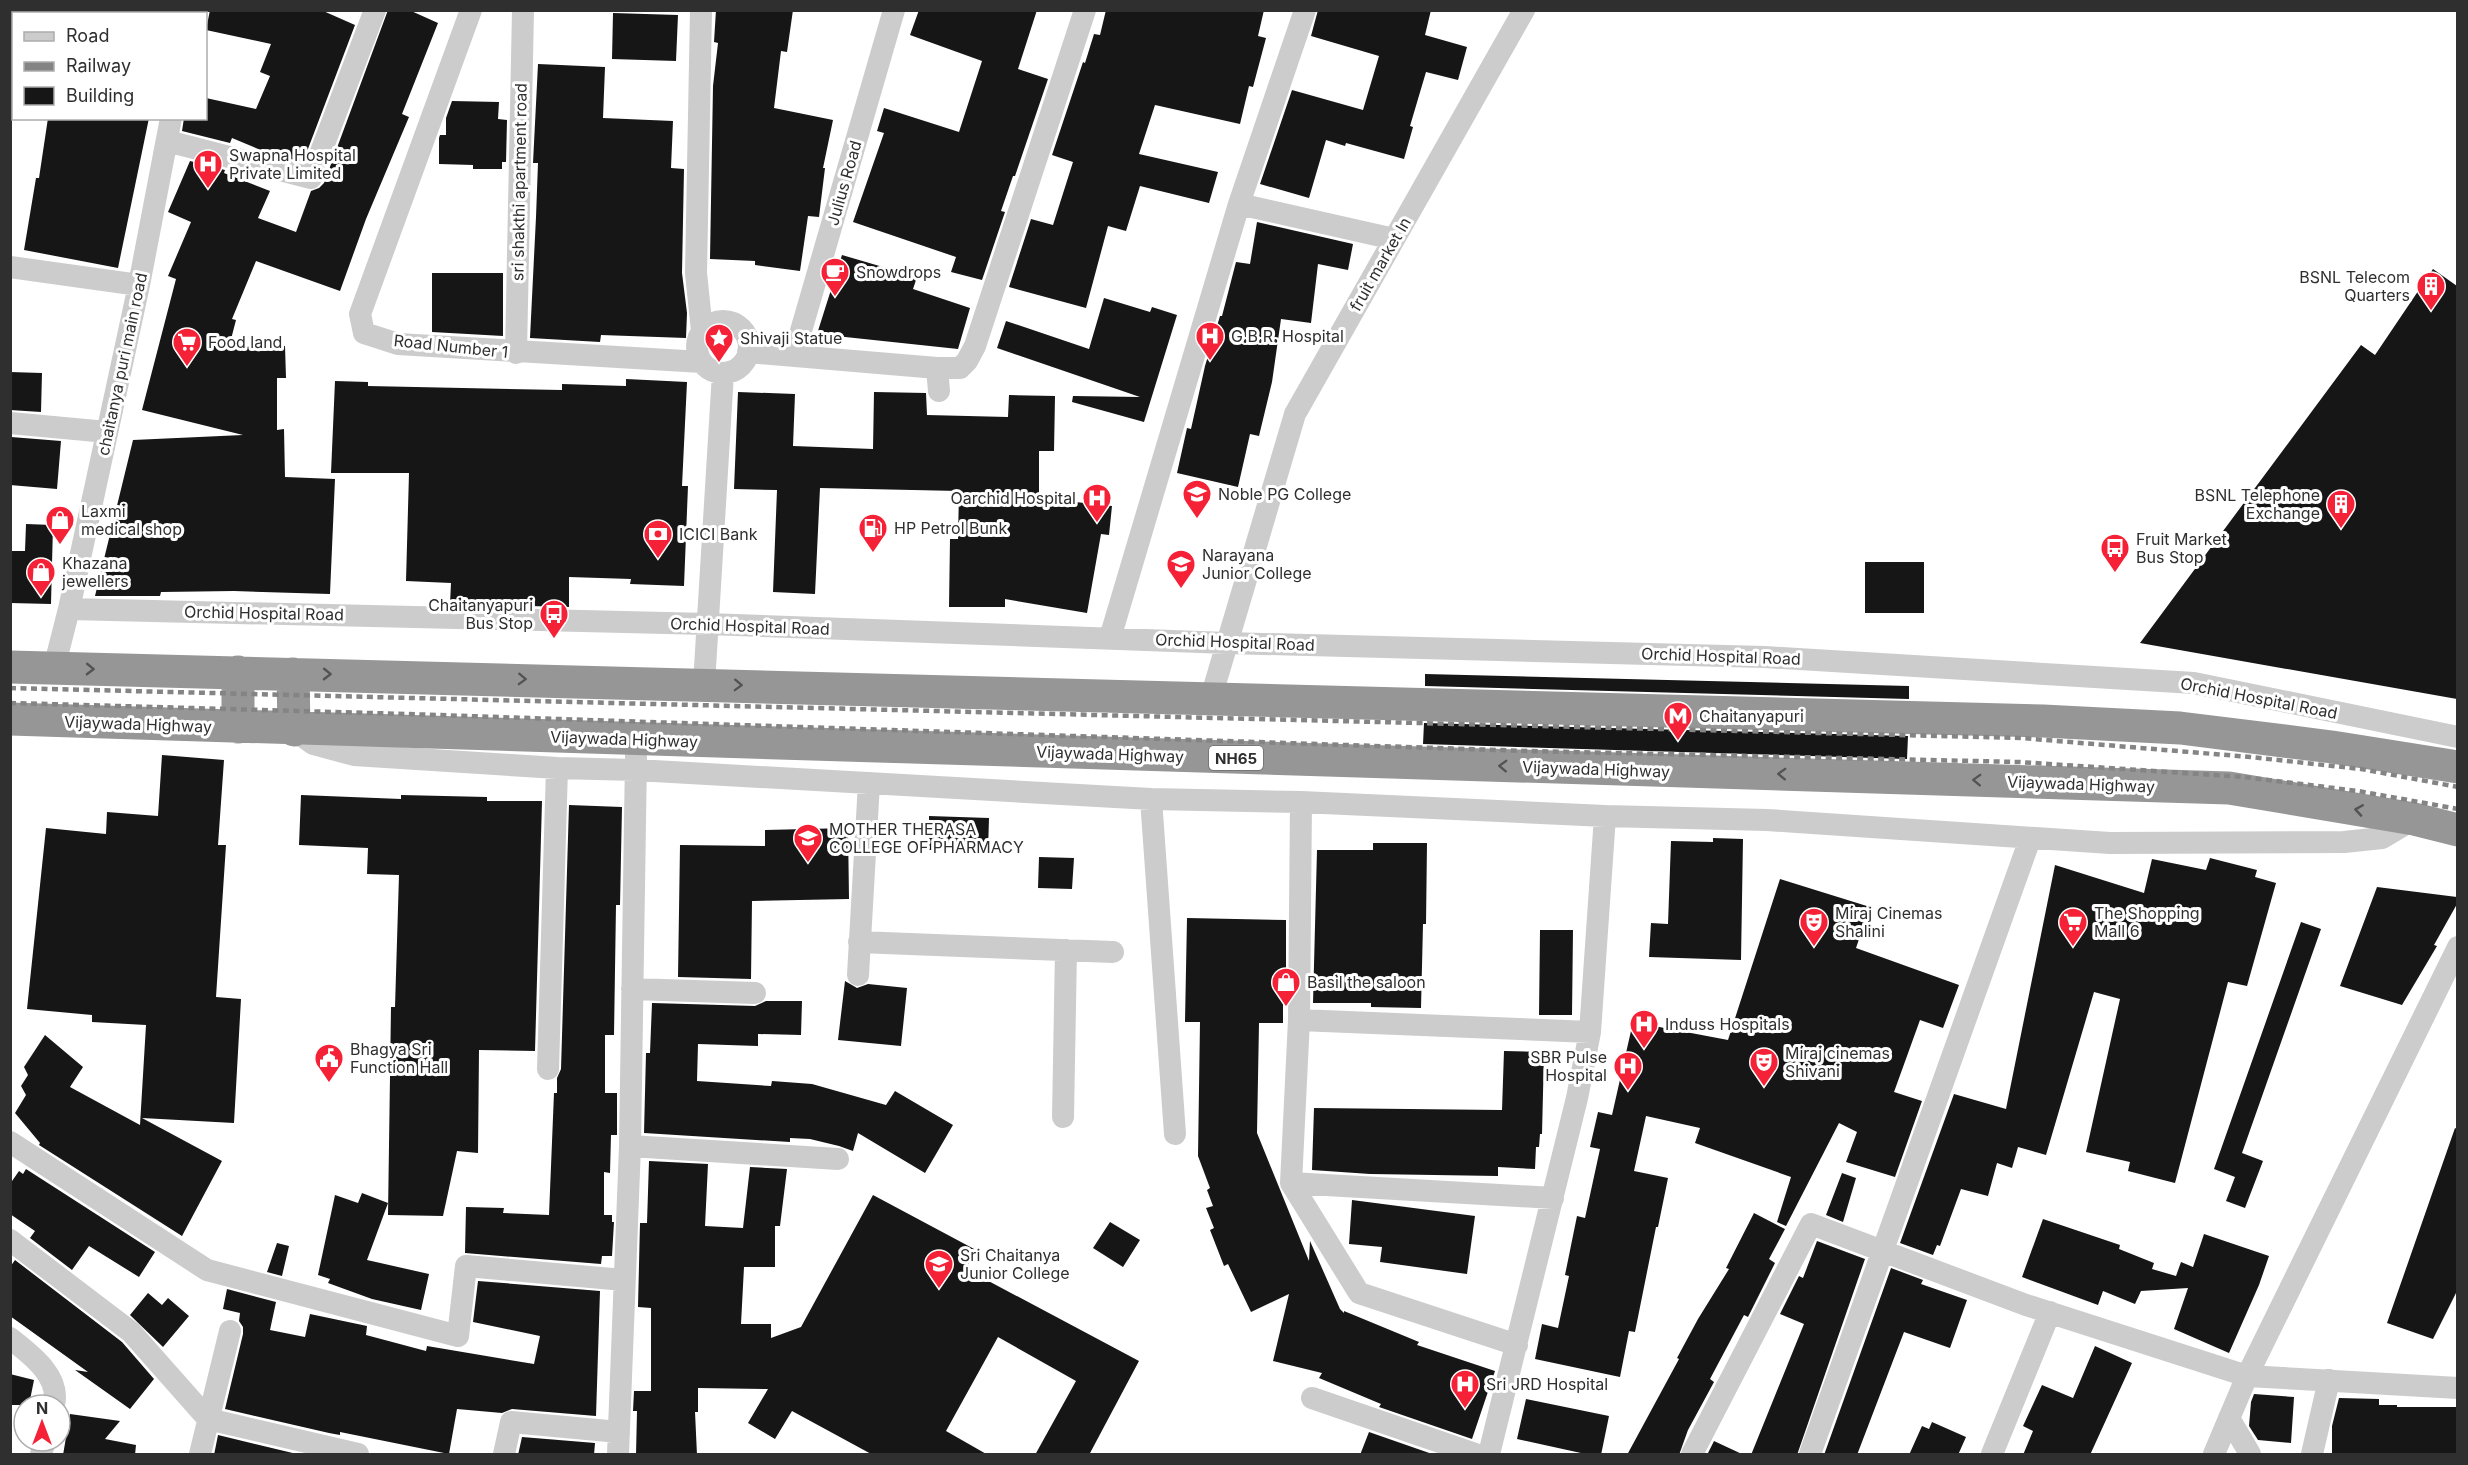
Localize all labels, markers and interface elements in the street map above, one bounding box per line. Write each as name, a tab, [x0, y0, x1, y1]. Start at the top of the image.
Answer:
legend	[12, 12, 207, 120]
text: Road	[66, 25, 109, 46]
text: Railway	[66, 55, 131, 76]
street label: sri shakthi apartment road	[507, 83, 531, 281]
text: Building	[66, 85, 134, 106]
street label: Julius Road	[822, 138, 866, 228]
place label: Swapna Hospital Private Limited	[229, 145, 356, 183]
hospital icon: Swapna Hospital Private Limited	[192, 148, 224, 190]
street label: fruit market ln	[1345, 213, 1415, 315]
cafe icon: Snowdrops	[819, 256, 851, 298]
place label: Snowdrops	[856, 262, 941, 282]
place label: BSNL Telecom Quarters	[2299, 267, 2410, 305]
building icon: BSNL Telecom Quarters	[2415, 270, 2447, 312]
street label: chaitanya puri main road	[93, 271, 151, 457]
hospital icon: G.B.R. Hospital	[1194, 320, 1226, 362]
place icon: Shivaji Statue	[703, 322, 735, 364]
supermarket icon: Food land	[171, 326, 203, 368]
place label: G.B.R. Hospital	[1231, 326, 1344, 346]
place label: Shivaji Statue	[740, 328, 842, 348]
street label: Road Number 1	[393, 330, 509, 362]
place label: Food land	[208, 332, 282, 352]
school or university icon: Noble PG College	[1181, 478, 1213, 520]
hospital icon: Oarchid Hospital	[1081, 482, 1113, 524]
place label: Noble PG College	[1218, 484, 1351, 504]
place label: BSNL Telephone Exchange	[2194, 485, 2320, 523]
place label: Oarchid Hospital	[950, 488, 1076, 508]
building icon: BSNL Telephone Exchange	[2325, 488, 2357, 530]
place label: Laxmi medical shop	[81, 501, 182, 539]
shop icon: Laxmi medical shop	[44, 504, 76, 546]
fuel station icon: HP Petrol Bunk	[857, 512, 889, 554]
bank icon: ICICI Bank	[642, 518, 674, 560]
place label: HP Petrol Bunk	[894, 518, 1007, 538]
place label: ICICI Bank	[679, 524, 758, 544]
place label: Fruit Market Bus Stop	[2136, 529, 2227, 567]
bus stop icon: Fruit Market Bus Stop	[2099, 532, 2131, 574]
place label: Narayana Junior College	[1202, 545, 1312, 583]
school or university icon: Narayana Junior College	[1165, 548, 1197, 590]
place label: Khazana jewellers	[61, 553, 129, 591]
shop icon: Khazana jewellers	[25, 556, 57, 598]
place label: Chaitanyapuri Bus Stop	[428, 595, 533, 633]
bus stop icon: Chaitanyapuri Bus Stop	[538, 598, 570, 640]
street label: Orchid Hospital Road	[184, 602, 344, 624]
street label: Orchid Hospital Road	[670, 613, 830, 639]
street label: Orchid Hospital Road	[1155, 629, 1315, 655]
street label: Orchid Hospital Road	[1641, 643, 1801, 669]
one-way arrow	[85, 663, 94, 675]
one-way arrow	[322, 668, 331, 681]
one-way arrow	[517, 673, 526, 686]
street label: Orchid Hospital Road	[2179, 673, 2339, 723]
one-way arrow	[733, 679, 742, 692]
metro station icon: Chaitanyapuri	[1662, 700, 1694, 742]
place label: Chaitanyapuri	[1699, 706, 1804, 726]
street label: Vijaywada Highway	[64, 711, 212, 737]
street label: Vijaywada Highway	[550, 726, 698, 752]
street label: Vijaywada Highway	[1036, 741, 1184, 767]
road number: NH65	[1209, 746, 1263, 770]
street label: Vijaywada Highway	[1522, 756, 1670, 782]
one-way arrow	[1499, 760, 1508, 772]
one-way arrow	[1778, 768, 1787, 781]
street label: Vijaywada Highway	[2007, 771, 2155, 797]
one-way arrow	[1972, 774, 1981, 787]
one-way arrow	[2354, 804, 2364, 816]
place label: MOTHER THERASA COLLEGE OF PHARMACY	[829, 819, 1024, 857]
school or university icon: MOTHER THERASA COLLEGE OF PHARMACY	[792, 822, 824, 864]
place label: Miraj Cinemas Shalini	[1835, 903, 1943, 941]
place label: The Shopping Mall 6	[2094, 903, 2200, 941]
theatre icon: Miraj Cinemas Shalini	[1798, 906, 1830, 948]
supermarket icon: The Shopping Mall 6	[2057, 906, 2089, 948]
shop icon: Basil the saloon	[1270, 966, 1302, 1008]
place label: Basil the saloon	[1307, 972, 1426, 992]
hospital icon: Induss Hospitals	[1628, 1008, 1660, 1050]
place label: Induss Hospitals	[1665, 1014, 1790, 1034]
place label: Bhagya Sri Function Hall	[350, 1039, 448, 1077]
public building icon: Bhagya Sri Function Hall	[313, 1042, 345, 1084]
place label: Miraj cinemas Shivani	[1785, 1043, 1890, 1081]
theatre icon: Miraj cinemas Shivani	[1748, 1046, 1780, 1088]
place label: SBR Pulse Hospital	[1530, 1047, 1607, 1085]
hospital icon: SBR Pulse Hospital	[1612, 1050, 1644, 1092]
place label: Sri Chaitanya Junior College	[960, 1245, 1070, 1283]
school or university icon: Sri Chaitanya Junior College	[923, 1248, 955, 1290]
hospital icon: Sri JRD Hospital	[1449, 1368, 1481, 1410]
place label: Sri JRD Hospital	[1486, 1374, 1608, 1394]
north arrow	[12, 1393, 72, 1453]
text: N	[36, 1398, 48, 1418]

